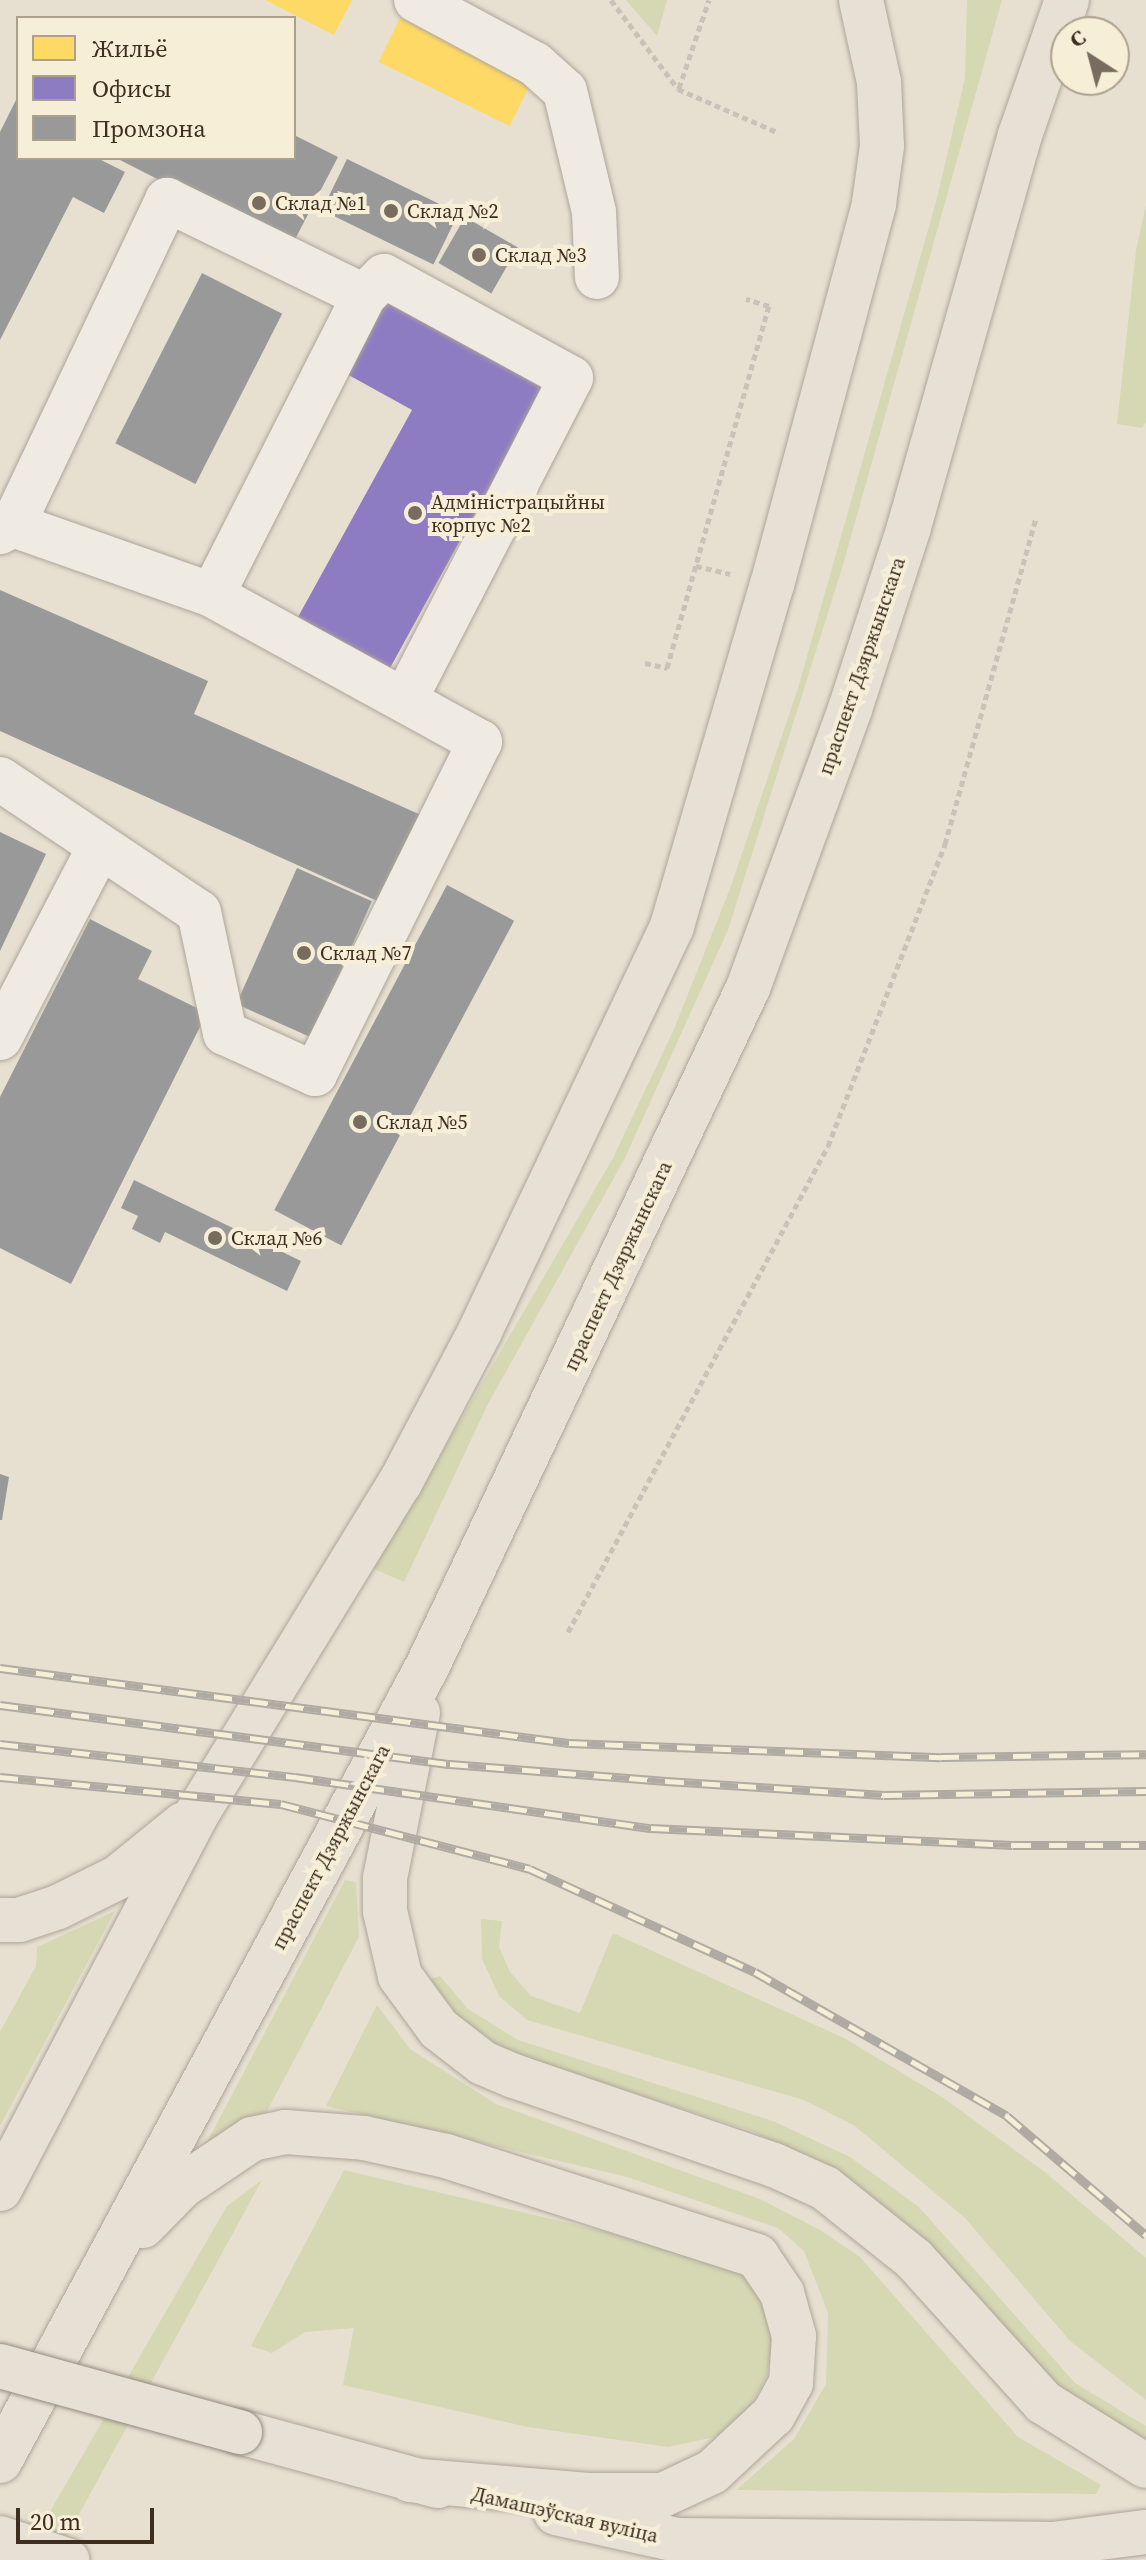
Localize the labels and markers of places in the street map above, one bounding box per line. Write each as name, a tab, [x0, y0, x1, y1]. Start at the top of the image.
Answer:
place label: Склад №1	[275, 191, 367, 215]
marker: Склад №1	[250, 194, 268, 212]
place label: Склад №2	[407, 199, 499, 223]
marker: Склад №2	[382, 202, 400, 220]
place label: Склад №3	[495, 243, 587, 267]
marker: Склад №3	[470, 246, 488, 264]
place label: Адміністрацыйны корпус №2	[431, 490, 605, 537]
marker: Адміністрацыйны корпус №2	[406, 504, 424, 522]
place label: Склад №7	[320, 941, 412, 965]
marker: Склад №7	[295, 944, 313, 962]
place label: Склад №5	[376, 1110, 468, 1134]
marker: Склад №5	[351, 1113, 369, 1131]
place label: Склад №6	[231, 1226, 323, 1250]
marker: Склад №6	[206, 1229, 224, 1247]

